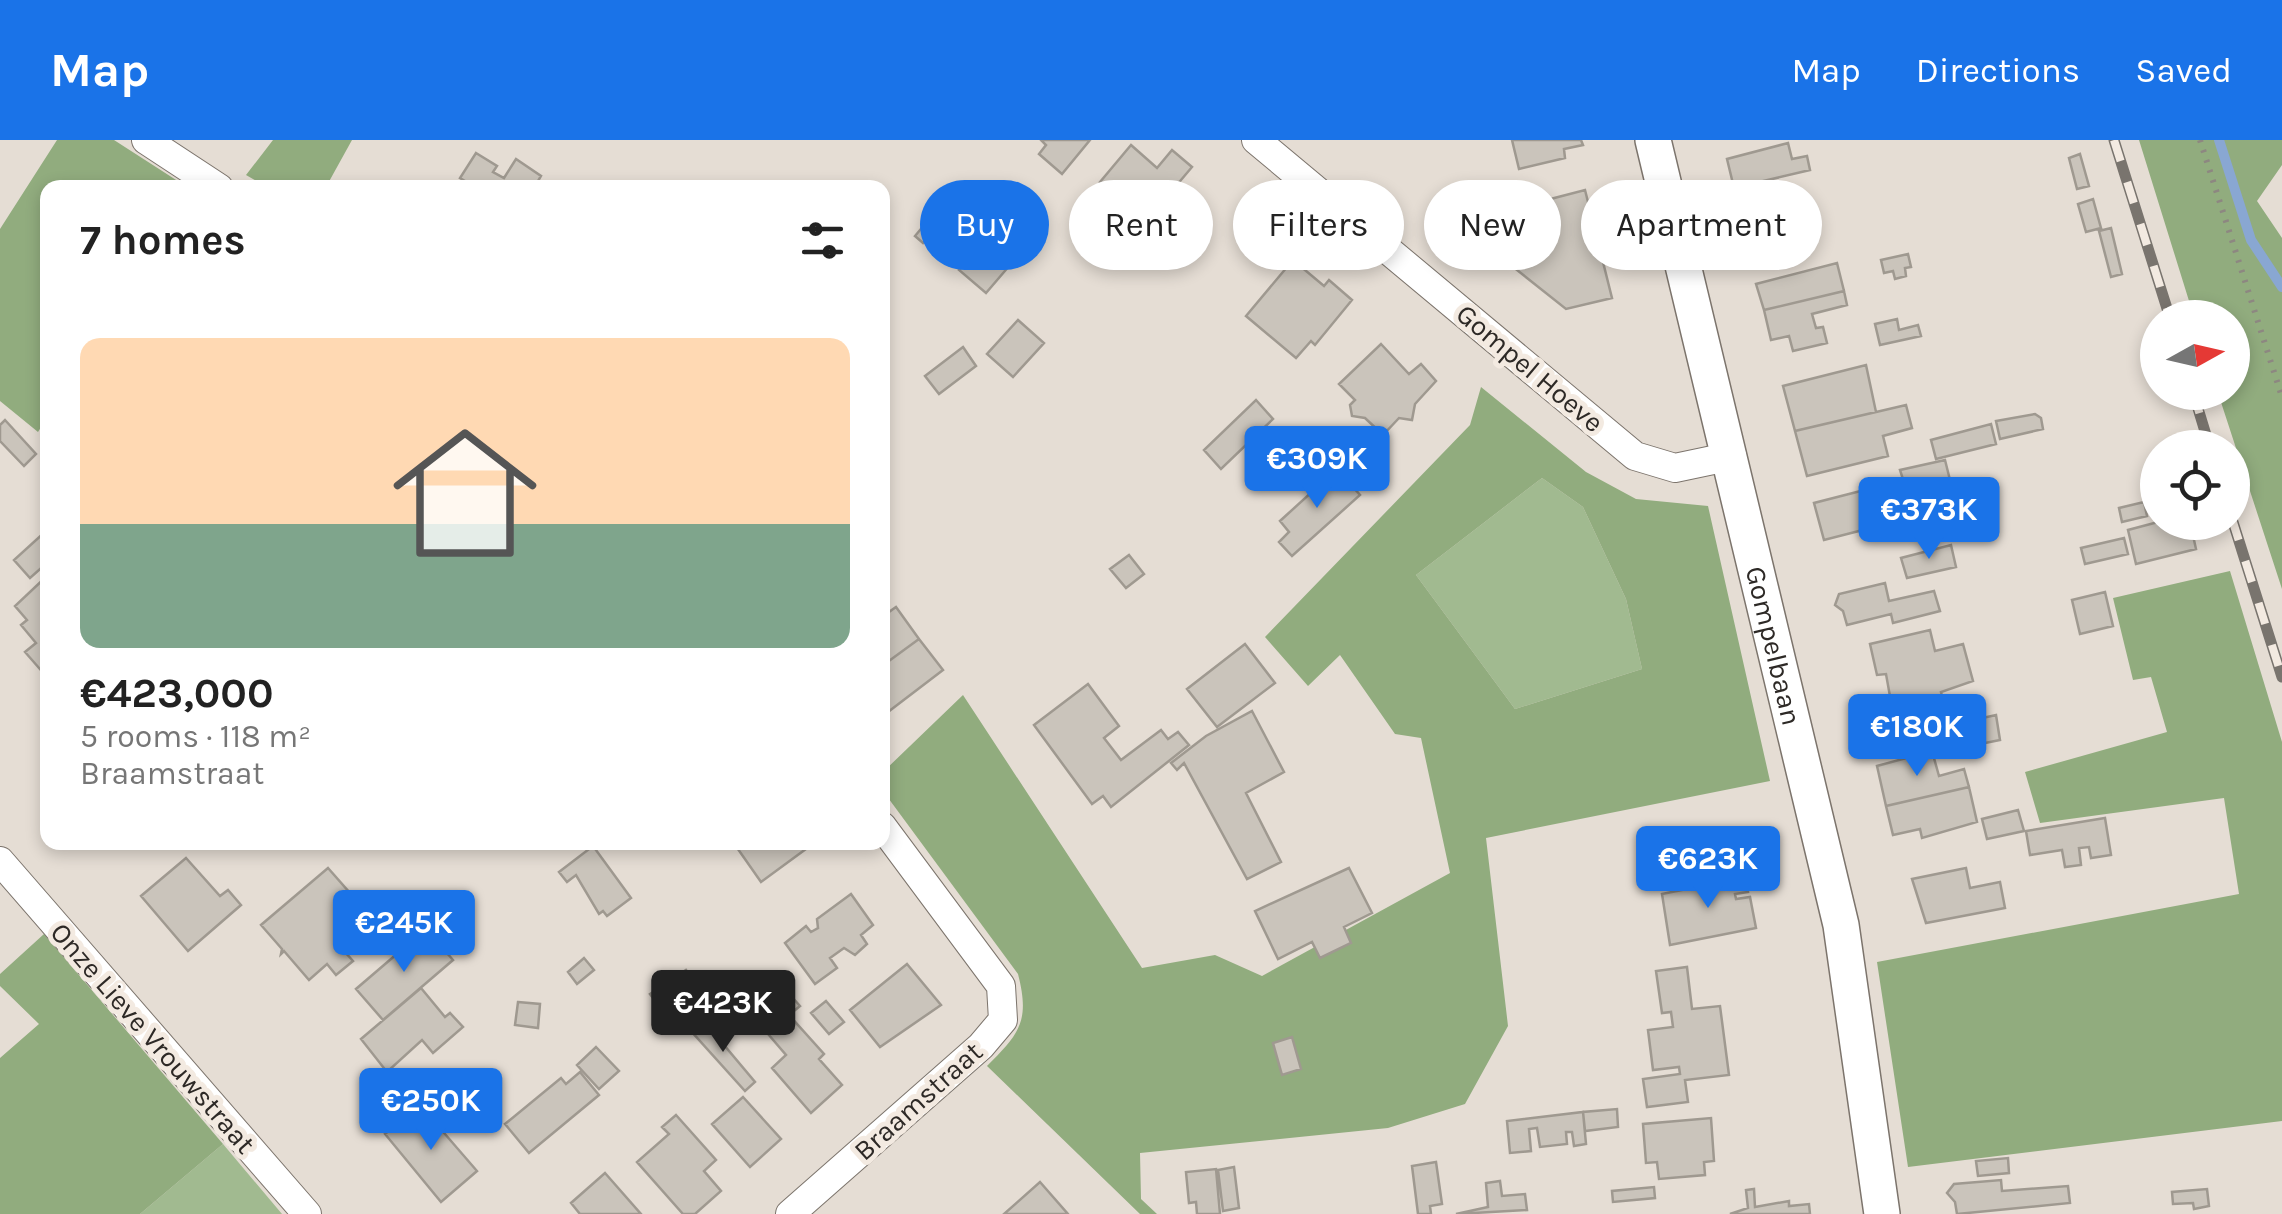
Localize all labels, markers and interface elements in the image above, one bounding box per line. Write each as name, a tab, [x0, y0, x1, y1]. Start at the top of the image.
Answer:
text: Map	[50, 42, 149, 98]
text: Map	[1791, 50, 1861, 91]
text: Directions	[1916, 50, 2080, 91]
text: Saved	[2135, 50, 2232, 91]
chip: Buy	[920, 180, 1049, 270]
chip: Rent	[1069, 180, 1213, 270]
chip: Filters	[1233, 180, 1404, 270]
chip: New	[1424, 180, 1561, 270]
chip: Apartment	[1581, 180, 1822, 270]
icon: filters	[795, 213, 850, 268]
text: 7 homes	[80, 215, 246, 265]
street label: Gompel Hoeve	[1450, 297, 1610, 439]
north arrow	[2140, 300, 2250, 410]
map controls	[2140, 300, 2250, 540]
icon: home	[375, 403, 555, 583]
pin: €309K	[1247, 426, 1387, 511]
button: locate	[2140, 430, 2250, 540]
text: €309K	[1267, 440, 1367, 477]
pin: €373K	[1859, 477, 1999, 562]
text: €373K	[1881, 491, 1977, 528]
street label: Gompelbaan	[1739, 563, 1809, 729]
text: €423,000	[80, 668, 273, 718]
pin: €180K	[1847, 694, 1987, 779]
text: €180K	[1870, 708, 1964, 745]
text: 5 rooms · 118 m²	[80, 718, 311, 755]
text: Braamstraat	[80, 755, 264, 792]
pin: €623K	[1638, 826, 1778, 911]
text: €623K	[1658, 840, 1758, 877]
pin: €245K	[334, 890, 474, 975]
text: €245K	[355, 904, 453, 941]
street label: Onze Lieve Vrouwstraat	[44, 916, 262, 1160]
pin: €423K	[653, 970, 793, 1055]
text: €423K	[673, 984, 773, 1021]
street label: Braamstraat	[847, 1035, 989, 1167]
pin: €250K	[361, 1068, 501, 1153]
text: €250K	[381, 1082, 481, 1119]

